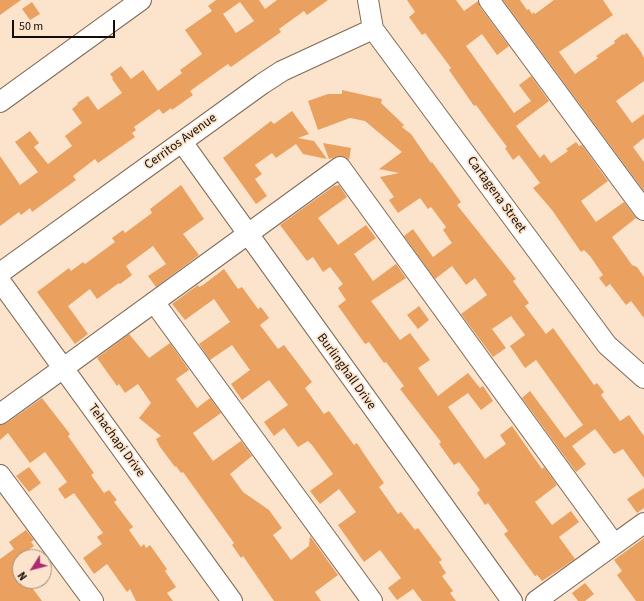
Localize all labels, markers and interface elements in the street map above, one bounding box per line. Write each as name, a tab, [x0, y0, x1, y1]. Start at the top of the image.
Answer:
scale bar	[14, 12, 117, 38]
text: 50 m	[19, 18, 43, 35]
street label: Cerritos Avenue	[142, 111, 220, 173]
street label: Cartagena Street	[463, 154, 529, 236]
street label: Burlinghall Drive	[313, 331, 379, 413]
street label: Tehachapi Drive	[84, 401, 148, 481]
north arrow	[12, 549, 52, 589]
text: N	[14, 568, 31, 583]

